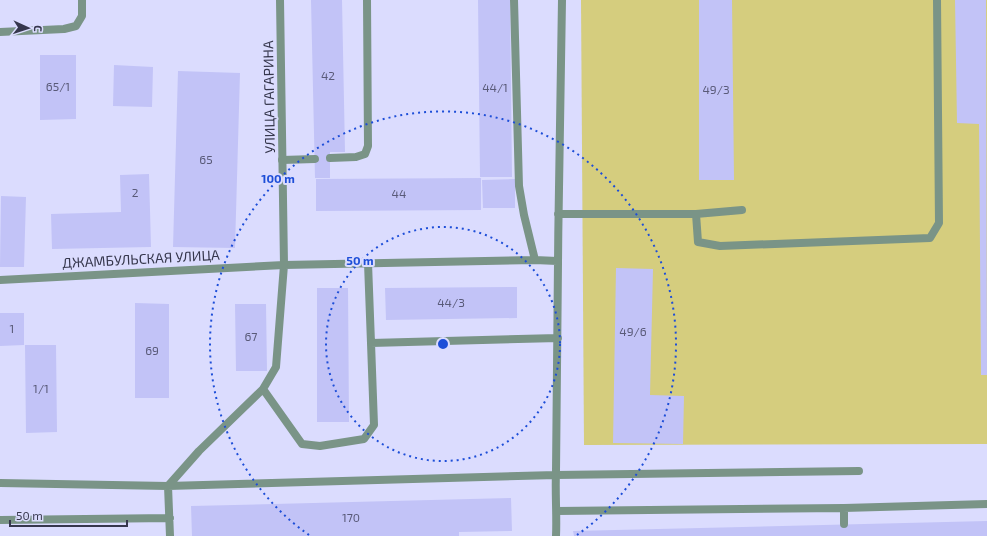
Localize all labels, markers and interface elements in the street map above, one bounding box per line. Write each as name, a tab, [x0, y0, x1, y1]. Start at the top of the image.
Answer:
north arrow	[8, 8, 48, 48]
text: С	[32, 25, 45, 33]
street label: УЛИЦА ГАГАРИНА	[259, 40, 278, 154]
house number: 42	[321, 68, 335, 82]
house number: 65/1	[46, 79, 70, 93]
house number: 44/1	[482, 80, 508, 94]
house number: 49/3	[702, 82, 730, 96]
house number: 65	[199, 152, 213, 166]
text: 100 m	[261, 171, 295, 185]
house number: 2	[132, 185, 139, 199]
house number: 44	[392, 186, 406, 200]
street label: ДЖАМБУЛЬСКАЯ УЛИЦА	[62, 246, 220, 271]
text: 50 m	[346, 253, 374, 267]
house number: 44/3	[437, 295, 465, 309]
house number: 1	[10, 321, 14, 335]
house number: 49/6	[619, 324, 647, 338]
house number: 67	[244, 329, 258, 343]
centre of rings	[436, 337, 450, 351]
house number: 69	[145, 343, 159, 357]
house number: 1/1	[33, 381, 49, 395]
scale bar	[10, 502, 127, 528]
text: 50 m	[16, 508, 43, 522]
house number: 170	[342, 510, 360, 524]

